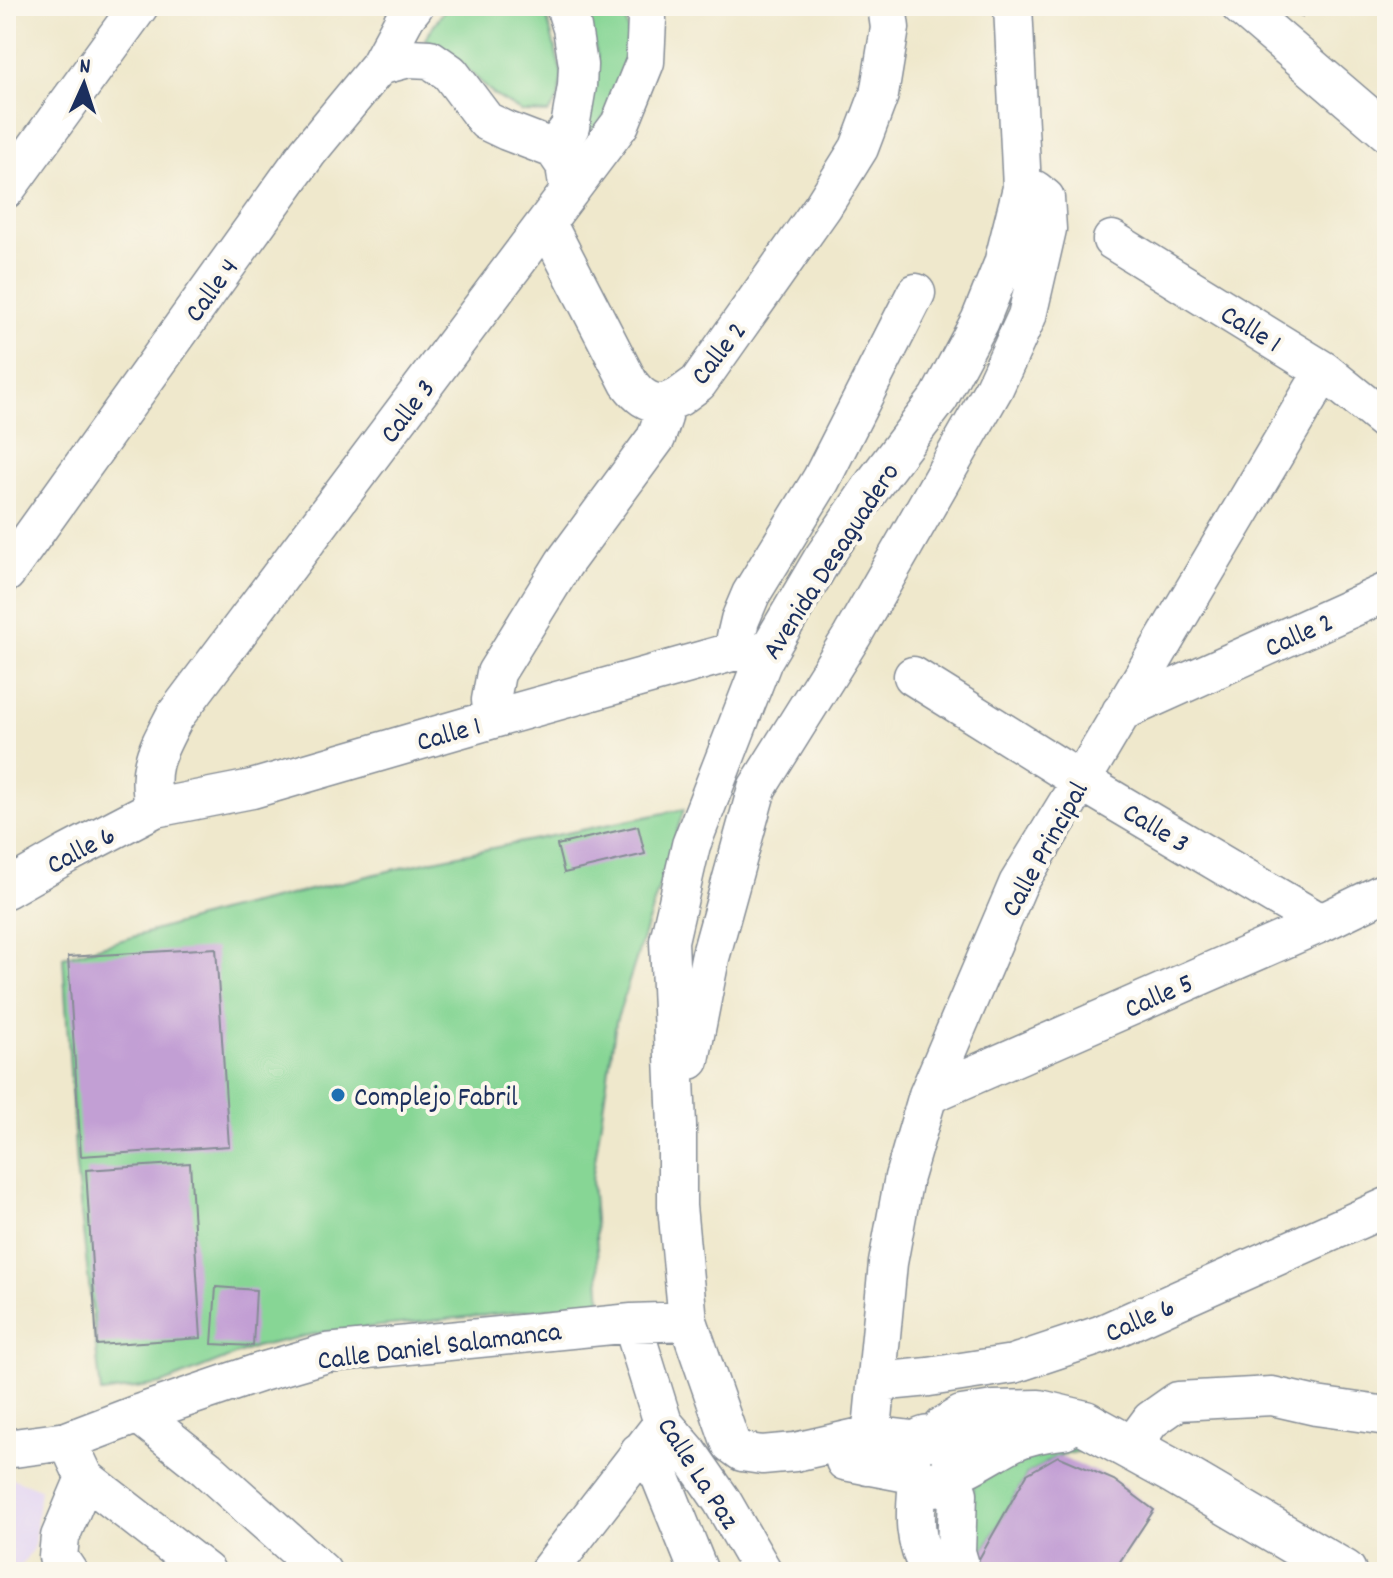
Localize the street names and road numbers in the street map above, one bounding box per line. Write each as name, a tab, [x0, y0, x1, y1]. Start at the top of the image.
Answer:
street label: Calle 4	[177, 252, 251, 332]
street label: Calle 1	[1211, 297, 1288, 365]
street label: Calle 2	[683, 315, 759, 395]
street label: Calle 3	[373, 372, 447, 454]
street label: Avenida Desaguadero	[754, 456, 912, 669]
street label: Calle 2	[1259, 605, 1341, 670]
street label: Calle 1	[413, 709, 486, 765]
street label: Calle Principal	[994, 775, 1101, 925]
street label: Calle 3	[1113, 795, 1195, 866]
street label: Calle 6	[41, 818, 124, 887]
street label: Calle 5	[1119, 966, 1201, 1031]
street label: Calle 6	[1100, 1290, 1182, 1356]
street label: Calle Daniel Salamanca	[316, 1314, 565, 1384]
street label: Calle La Paz	[645, 1411, 747, 1539]

